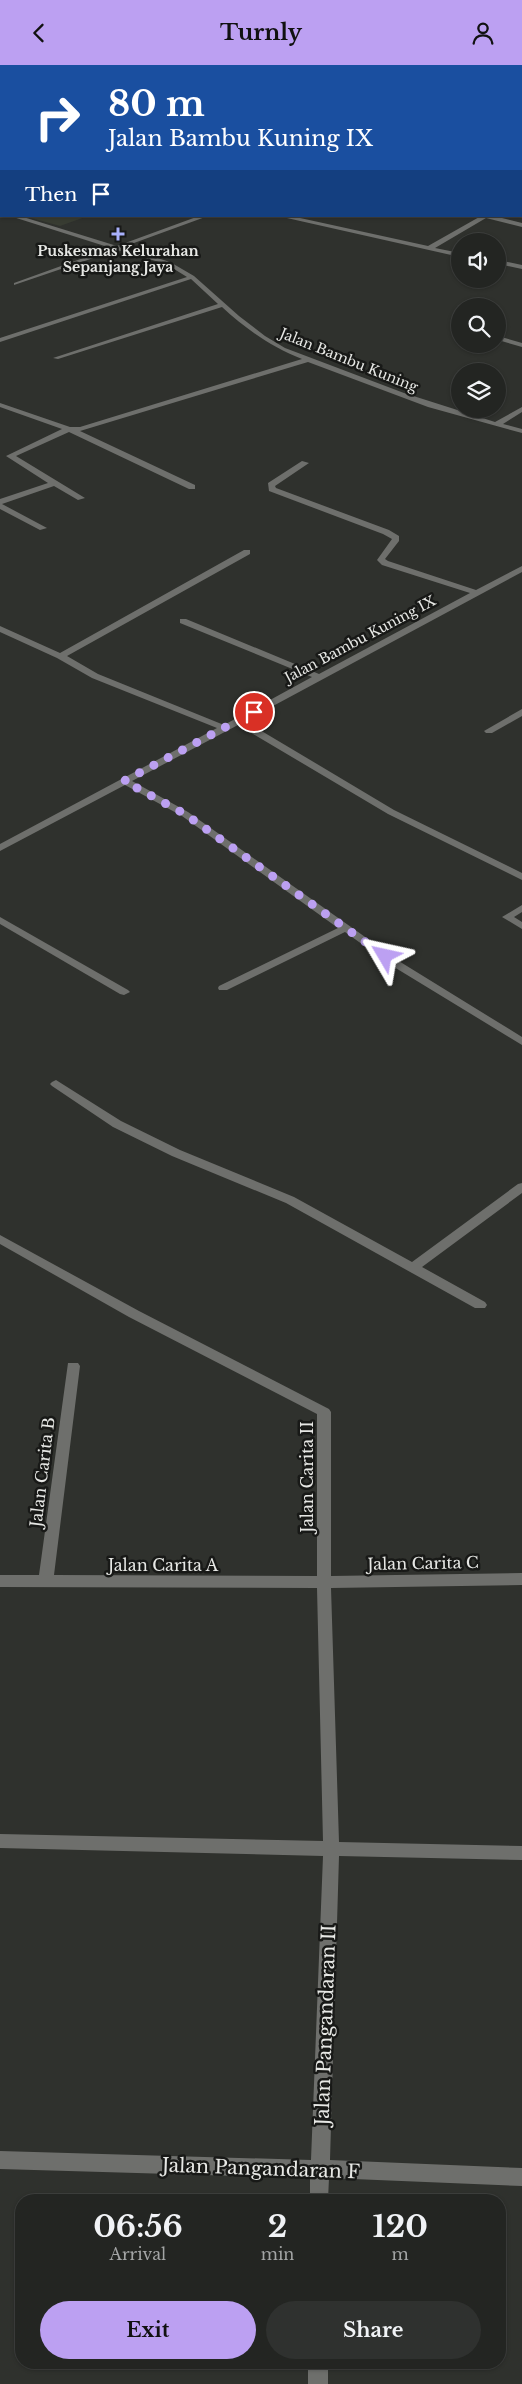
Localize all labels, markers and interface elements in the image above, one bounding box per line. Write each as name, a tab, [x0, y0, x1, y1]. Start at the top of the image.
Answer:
icon: back	[25, 19, 53, 47]
text: Turnly	[220, 19, 302, 46]
icon: person	[469, 19, 497, 47]
text: 80 m	[108, 82, 205, 125]
icon: right	[25, 85, 90, 150]
text: Jalan Bambu Kuning IX	[108, 125, 373, 152]
icon: arrive	[87, 180, 115, 208]
text: Then	[25, 183, 77, 206]
marker: Puskesmas Kelurahan Sepanjang Jaya	[111, 227, 125, 241]
map controls	[451, 233, 506, 418]
button: sound	[451, 233, 506, 288]
place label: Puskesmas Kelurahan Sepanjang Jaya	[37, 242, 199, 276]
button: search	[451, 298, 506, 353]
street label: Jalan Bambu Kuning	[275, 323, 421, 396]
button: layers	[451, 363, 506, 418]
street label: Jalan Bambu Kuning IX	[280, 591, 439, 687]
pin	[233, 691, 275, 733]
icon: arrive	[240, 698, 268, 726]
position arrow	[358, 929, 410, 981]
street label: Jalan Carita B	[25, 1416, 59, 1530]
street label: Jalan Carita II	[297, 1421, 317, 1535]
street label: Jalan Carita C	[365, 1552, 479, 1574]
street label: Jalan Carita A	[106, 1555, 219, 1575]
street label: Jalan Pangandaran II	[310, 1924, 341, 2129]
street label: Jalan Pangandaran F	[158, 2153, 361, 2183]
text: 06:56	[93, 2208, 183, 2245]
text: 2	[268, 2208, 287, 2245]
text: 120	[373, 2208, 428, 2245]
text: Arrival	[110, 2244, 166, 2264]
text: min	[261, 2244, 294, 2264]
text: m	[392, 2244, 409, 2264]
button: Exit	[40, 2301, 256, 2359]
button: Share	[266, 2301, 481, 2359]

